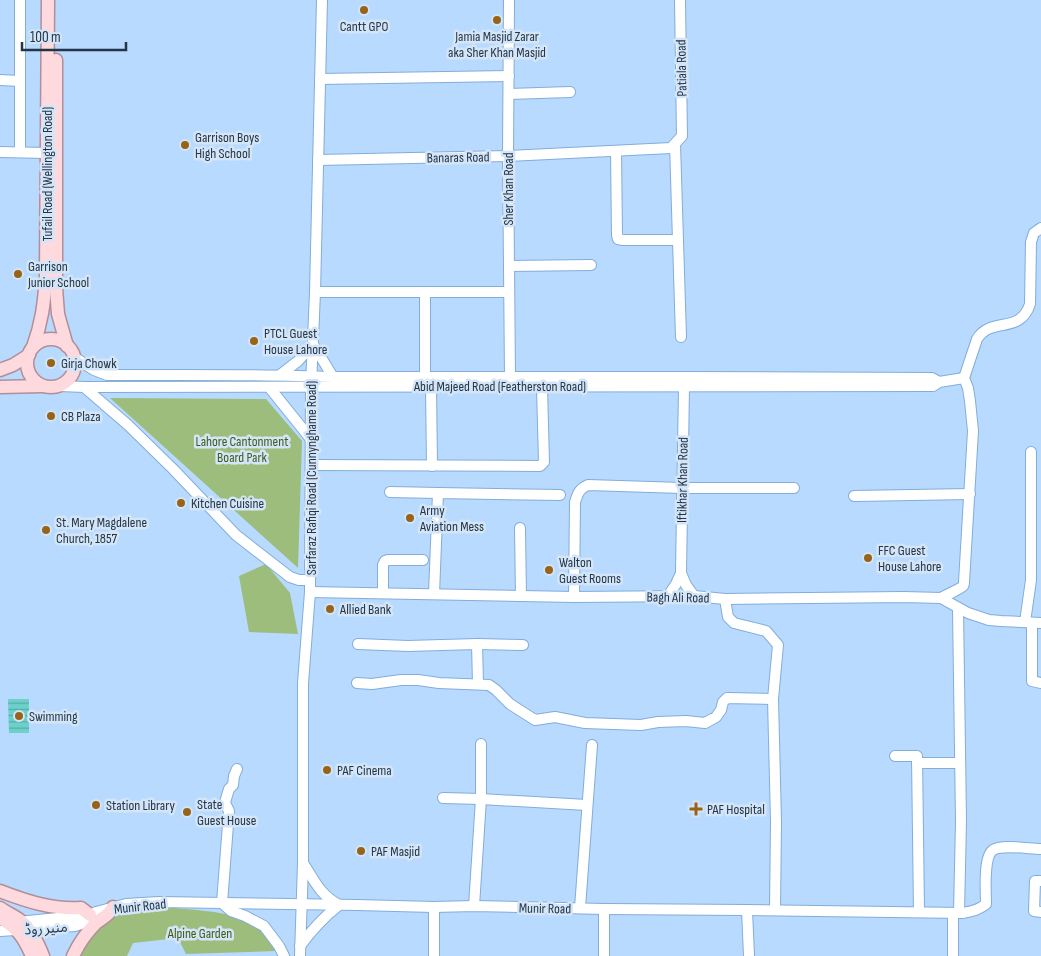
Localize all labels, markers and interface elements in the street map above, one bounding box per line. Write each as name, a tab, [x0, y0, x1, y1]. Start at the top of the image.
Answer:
marker: Cantt GPO	[358, 4, 370, 16]
marker: Jamia Masjid Zarar aka Sher Khan Masjid	[491, 14, 503, 26]
place label: Cantt GPO	[340, 18, 388, 35]
scale bar	[22, 20, 126, 52]
text: 100 m	[30, 28, 61, 47]
place label: Jamia Masjid Zarar aka Sher Khan Masjid	[448, 28, 546, 61]
street label: Patiala Road	[673, 39, 690, 97]
street label: Tufail Road (Wellington Road)	[39, 107, 56, 241]
place label: Garrison Boys High School	[195, 129, 259, 162]
marker: Garrison Boys High School	[179, 139, 191, 151]
street label: Banaras Road	[426, 148, 490, 167]
street label: Sher Khan Road	[500, 152, 517, 226]
place label: Garrison Junior School	[27, 258, 89, 291]
marker: Garrison Junior School	[12, 268, 24, 280]
place label: PTCL Guest House Lahore	[264, 325, 327, 358]
marker: PTCL Guest House Lahore	[248, 335, 260, 347]
place label: Girja Chowk	[61, 355, 117, 372]
marker: Girja Chowk	[45, 357, 57, 369]
street label: Abid Majeed Road (Featherston Road)	[413, 378, 586, 395]
street label: Sarfaraz Rafiqi Road (Cunnynghame Road)	[303, 381, 320, 575]
place label: CB Plaza	[61, 408, 101, 425]
marker: CB Plaza	[45, 410, 57, 422]
park label: Lahore Cantonment Board Park	[196, 433, 289, 466]
street label: Iftikhar Khan Road	[673, 437, 692, 523]
place label: Kitchen Cuisine	[191, 495, 264, 512]
marker: Kitchen Cuisine	[175, 497, 187, 509]
place label: Army Aviation Mess	[419, 502, 484, 535]
marker: Army Aviation Mess	[404, 512, 416, 524]
place label: St. Mary Magdalene Church, 1857	[56, 514, 147, 547]
marker: St. Mary Magdalene Church, 1857	[40, 524, 52, 536]
place label: FFC Guest House Lahore	[878, 542, 941, 575]
marker: FFC Guest House Lahore	[862, 552, 874, 564]
place label: Walton Guest Rooms	[559, 554, 621, 587]
marker: Walton Guest Rooms	[543, 564, 555, 576]
street label: Bagh Ali Road	[646, 588, 710, 607]
place label: Allied Bank	[339, 601, 392, 618]
marker: Allied Bank	[324, 603, 336, 615]
place label: Swimming	[29, 708, 78, 725]
marker: Swimming	[13, 710, 25, 722]
place label: PAF Cinema	[337, 762, 392, 779]
marker: PAF Cinema	[321, 764, 333, 776]
place label: State Guest House	[197, 796, 256, 829]
place label: Station Library	[106, 797, 175, 814]
marker: Station Library	[90, 799, 102, 811]
place label: PAF Hospital	[707, 801, 765, 818]
marker: PAF Hospital	[689, 802, 703, 816]
marker: State Guest House	[181, 806, 193, 818]
place label: PAF Masjid	[371, 843, 420, 860]
marker: PAF Masjid	[355, 845, 367, 857]
street label: Munir Road	[113, 895, 167, 918]
street label: Munir Road	[519, 900, 571, 917]
street label: منیر روڈ	[24, 919, 68, 938]
park label: Alpine Garden	[167, 925, 232, 942]

